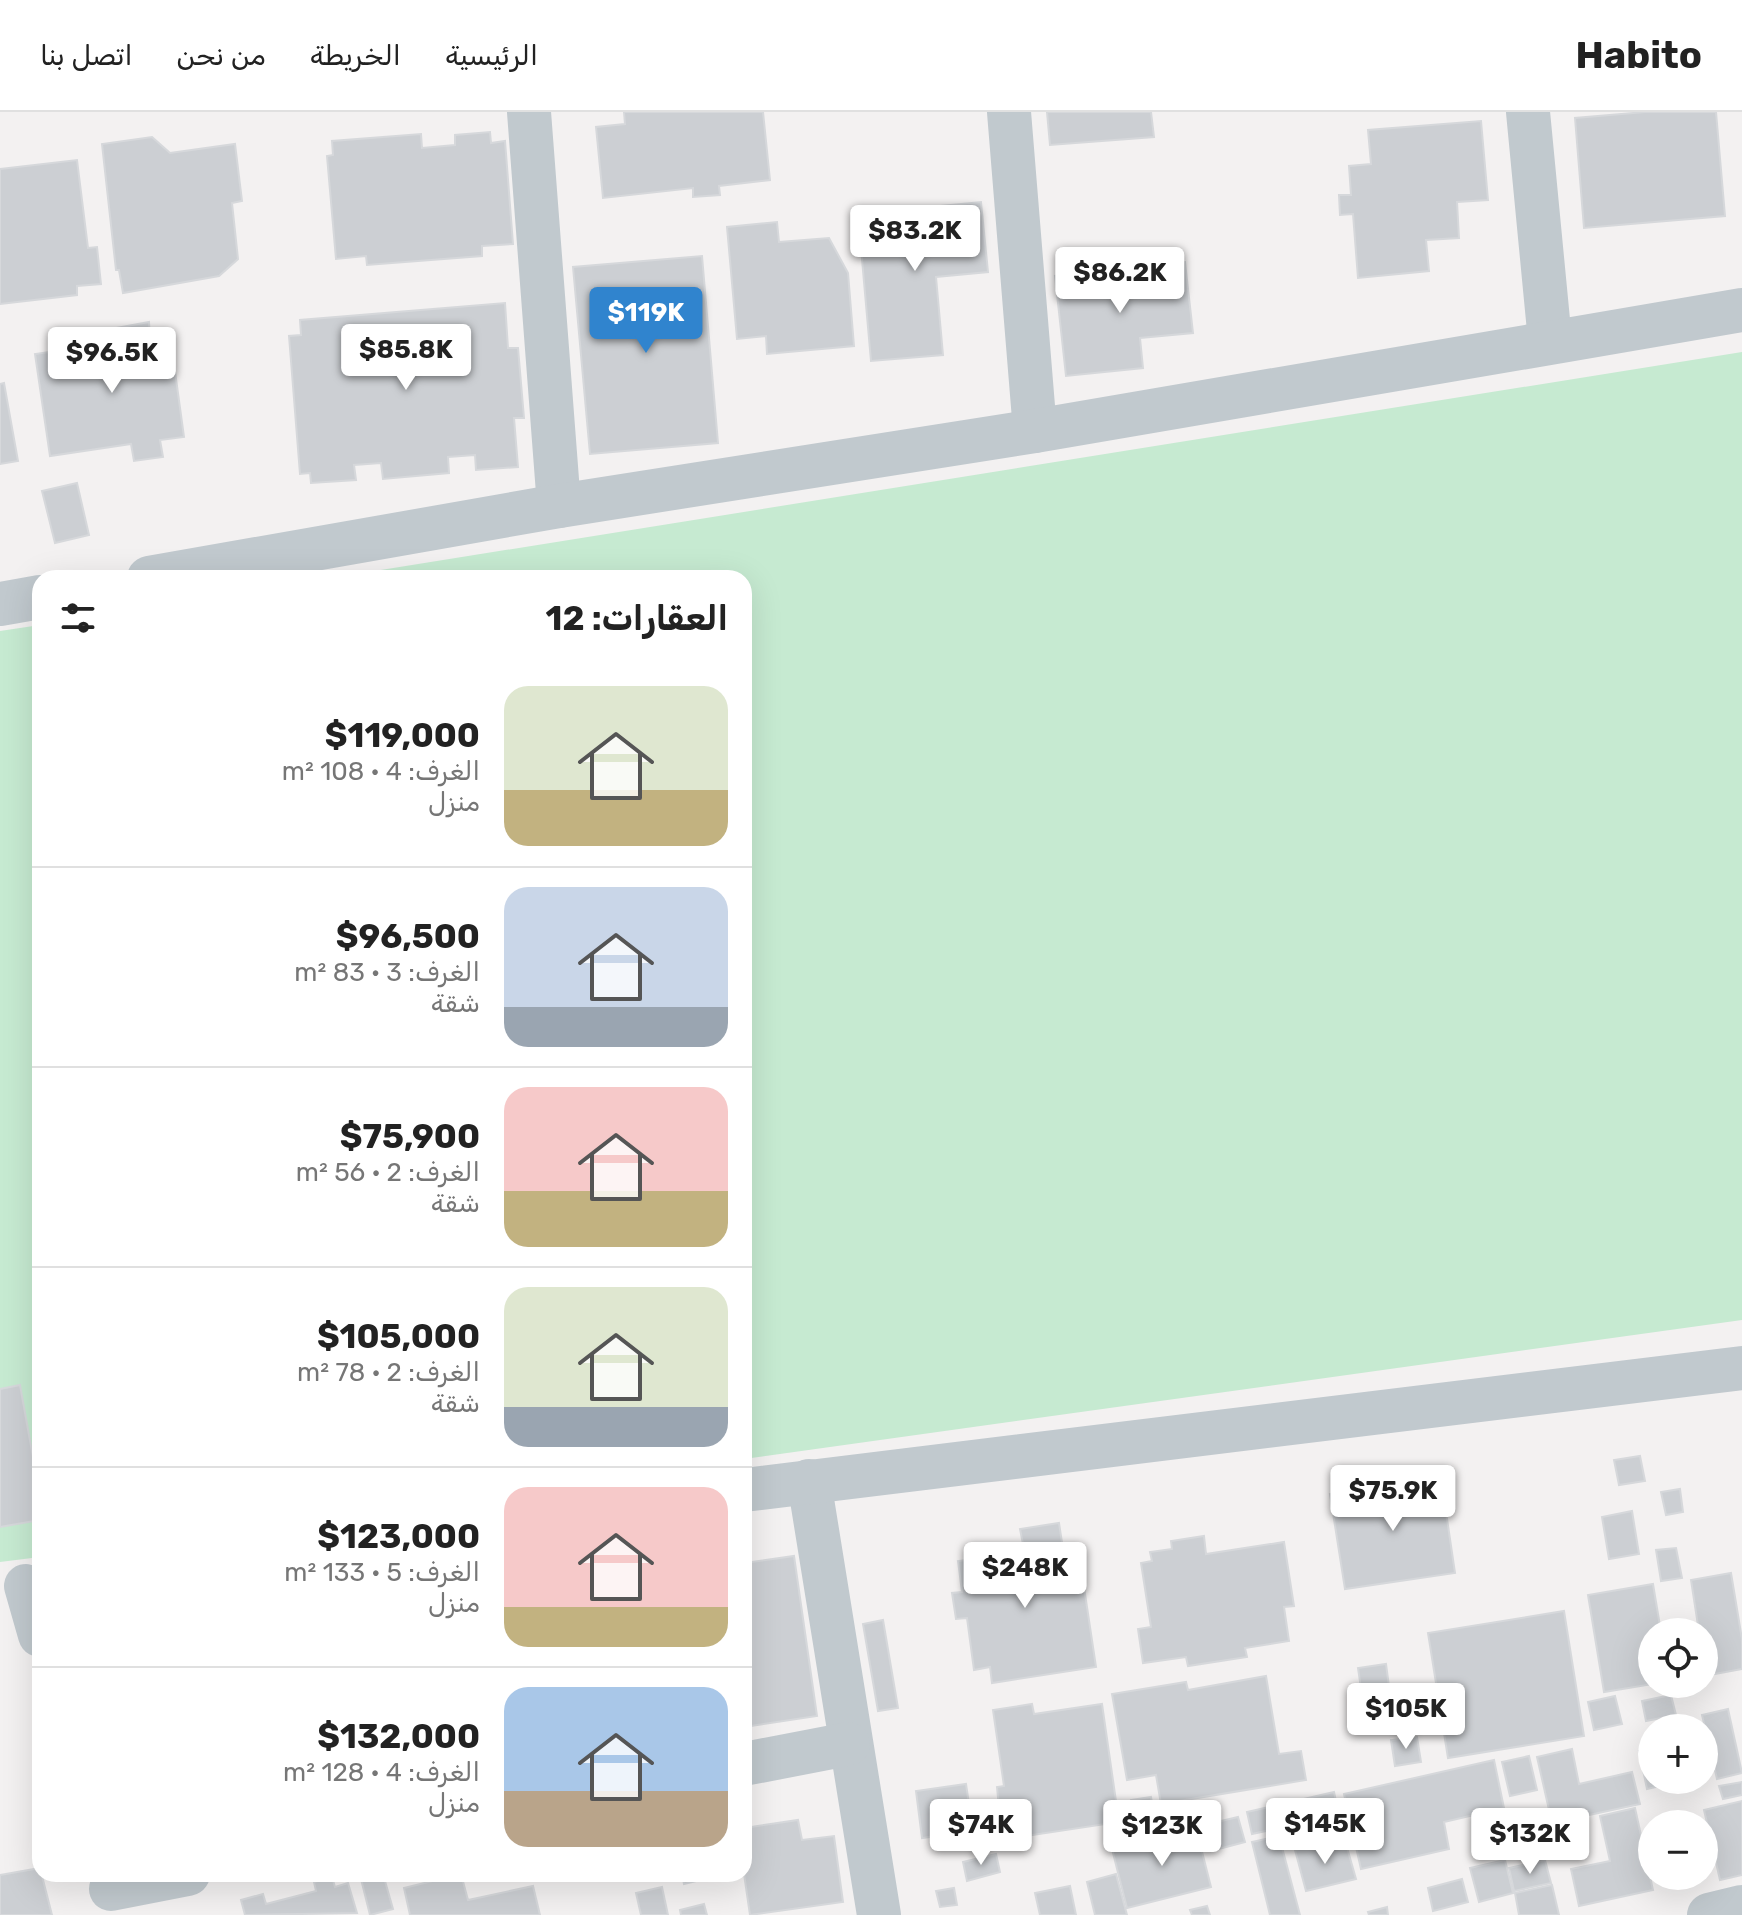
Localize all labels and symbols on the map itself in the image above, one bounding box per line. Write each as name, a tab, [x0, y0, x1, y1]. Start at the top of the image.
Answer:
pin: $83.2K	[850, 205, 980, 273]
pin: $86.2K	[1055, 247, 1185, 315]
pin: $119K	[590, 287, 702, 355]
pin: $85.8K	[341, 324, 471, 392]
pin: $96.5K	[47, 327, 177, 395]
pin: $75.9K	[1328, 1465, 1458, 1533]
pin: $248K	[969, 1542, 1081, 1610]
pin: $105K	[1350, 1683, 1462, 1751]
pin: $145K	[1269, 1798, 1381, 1866]
pin: $74K	[934, 1799, 1028, 1867]
pin: $123K	[1106, 1800, 1218, 1868]
pin: $132K	[1474, 1808, 1586, 1876]

